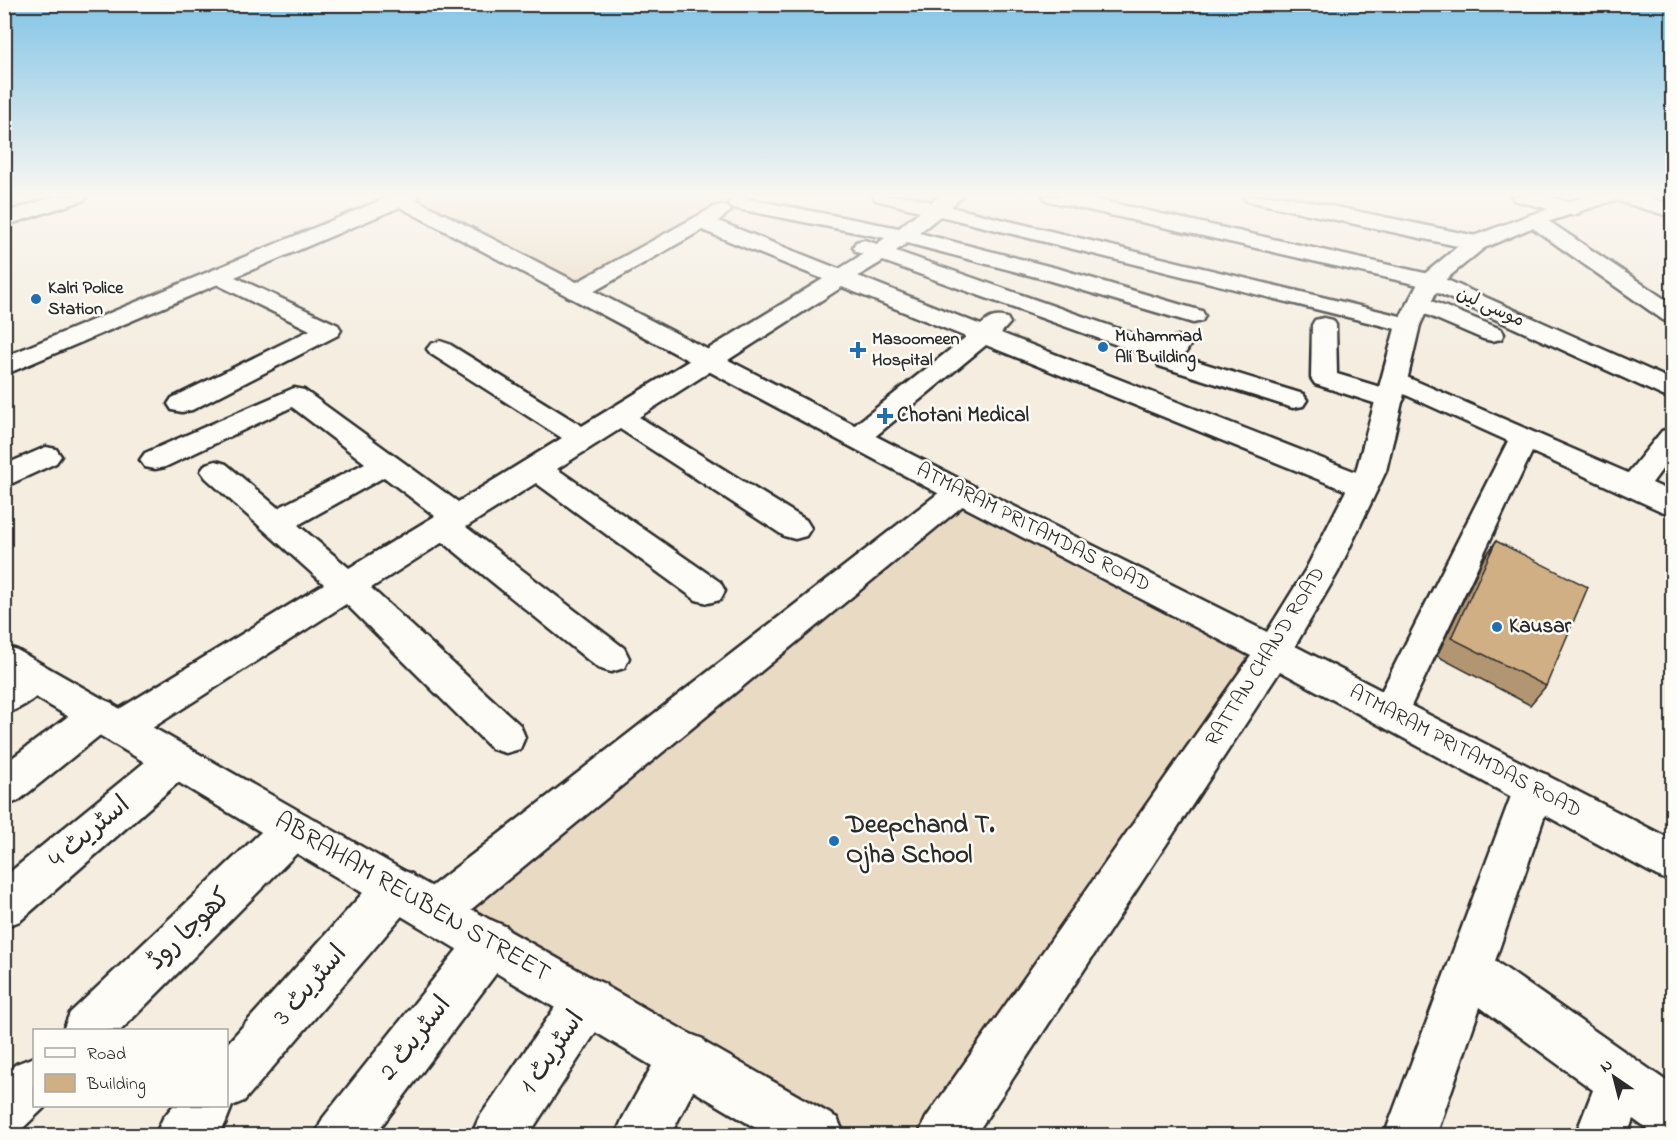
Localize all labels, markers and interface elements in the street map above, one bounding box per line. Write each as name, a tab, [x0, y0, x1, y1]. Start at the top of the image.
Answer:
place label: Kalri Police Station	[48, 276, 124, 323]
street label: موسی لین	[1452, 281, 1528, 335]
marker: Kalri Police Station	[29, 292, 43, 306]
place label: Muhammad Ali Building	[1115, 324, 1203, 372]
place label: Masoomeen Hospital	[872, 327, 960, 374]
marker: Muhammad Ali Building	[1096, 340, 1110, 354]
marker: Masoomeen Hospital	[849, 341, 867, 359]
place label: Chotani Medical	[897, 401, 1030, 431]
marker: Chotani Medical	[878, 409, 892, 423]
street label: ATMARAM PRITAMDAS ROAD	[911, 456, 1155, 600]
street label: RATTAN CHAND ROAD	[1199, 562, 1333, 752]
place label: Kausar	[1509, 612, 1572, 642]
marker: Kausar	[1490, 620, 1504, 634]
street label: ATMARAM PRITAMDAS ROAD	[1343, 678, 1587, 826]
street label: اسٹریٹ 4	[41, 787, 139, 879]
street label: ABRAHAM REUBEN STREET	[267, 803, 557, 993]
place label: Deepchand T. Ojha School	[845, 807, 995, 875]
marker: Deepchand T. Ojha School	[827, 834, 841, 848]
street label: کھوجا روڈ	[139, 880, 241, 980]
street label: اسٹریٹ 3	[265, 937, 357, 1035]
street label: اسٹریٹ 2	[371, 988, 461, 1090]
street label: اسٹریٹ 1	[511, 1003, 595, 1103]
legend	[33, 1029, 228, 1107]
text: Road	[87, 1042, 126, 1068]
north arrow	[1584, 1047, 1644, 1107]
text: N	[1595, 1053, 1618, 1079]
text: Building	[86, 1072, 146, 1099]

